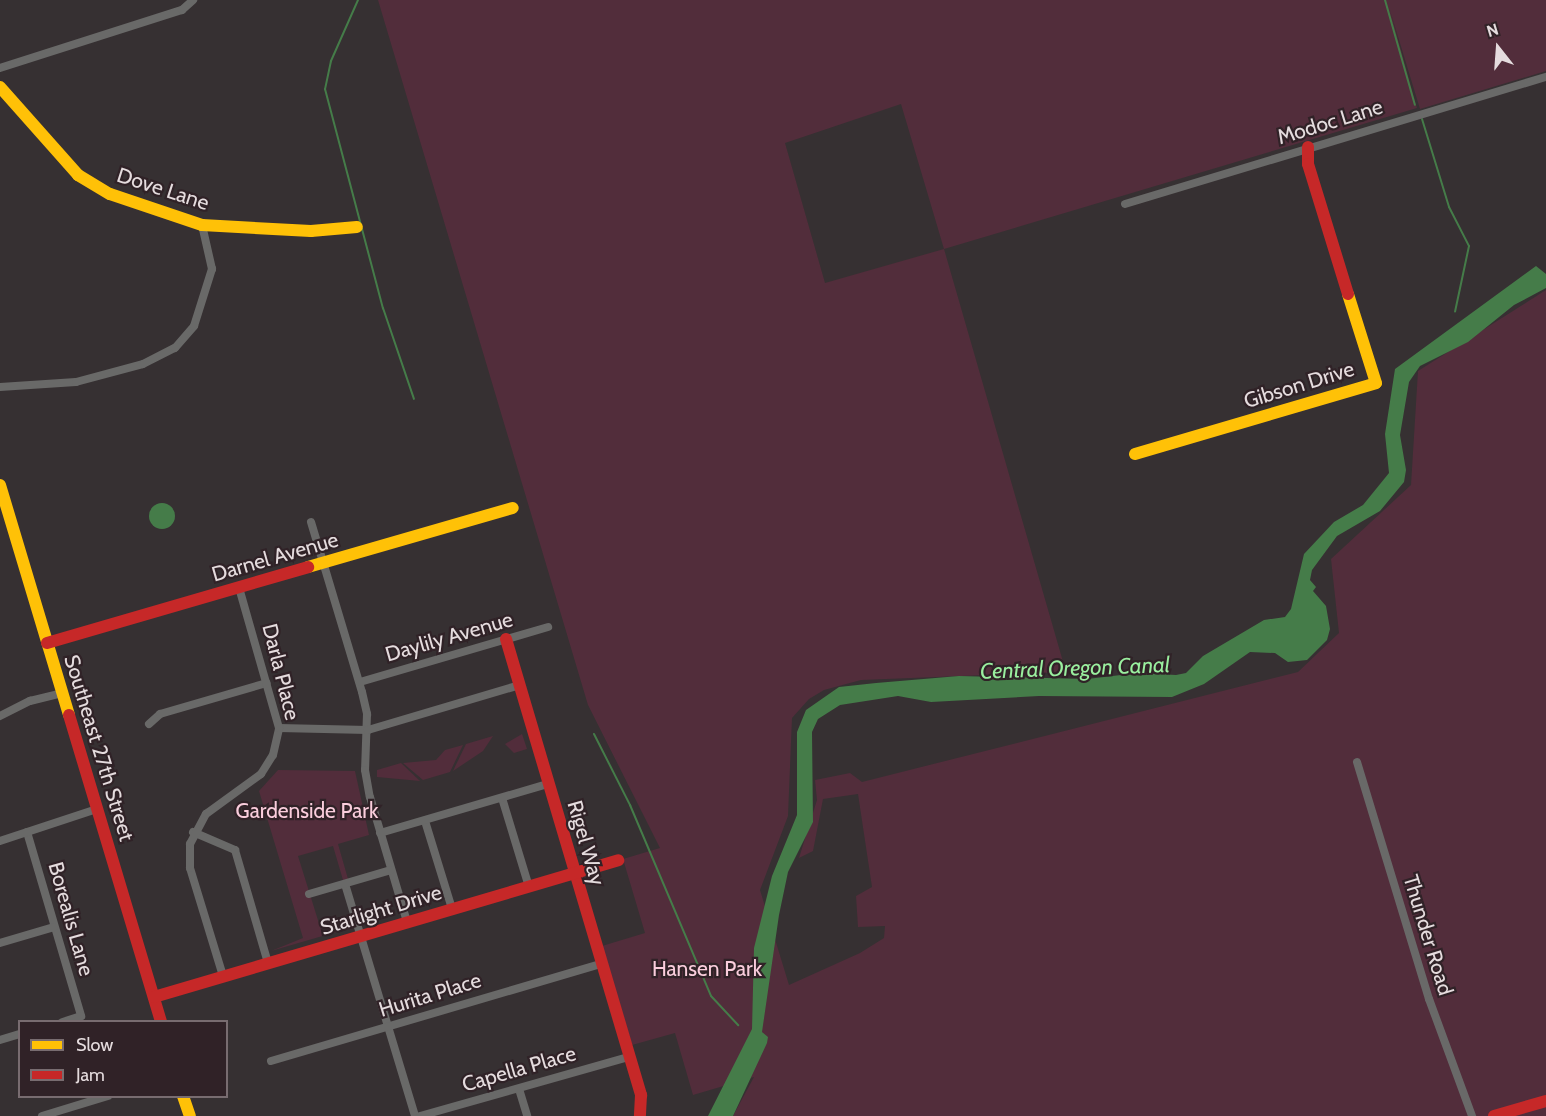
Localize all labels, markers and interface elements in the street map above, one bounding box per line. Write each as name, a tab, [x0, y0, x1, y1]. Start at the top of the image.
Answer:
north arrow	[1468, 18, 1528, 78]
text: N	[1484, 20, 1501, 41]
street label: Modoc Lane	[1274, 94, 1386, 150]
street label: Dove Lane	[114, 162, 212, 216]
street label: Gibson Drive	[1241, 356, 1357, 414]
street label: Darnel Avenue	[209, 527, 341, 587]
street label: Daylily Avenue	[382, 607, 516, 667]
street label: Darla Place	[257, 621, 305, 723]
water label: Central Oregon Canal	[980, 651, 1170, 685]
street label: Southeast 27th Street	[59, 652, 139, 844]
park label: Gardenside Park	[236, 798, 378, 824]
street label: Rigel Way	[562, 798, 610, 888]
street label: Borealis Lane	[43, 859, 99, 979]
street label: Thunder Road	[1398, 872, 1458, 998]
street label: Starlight Drive	[317, 880, 445, 940]
park label: Hansen Park	[652, 956, 762, 982]
street label: Hurita Place	[376, 968, 484, 1022]
legend	[18, 1020, 228, 1098]
text: Slow	[76, 1034, 113, 1056]
street label: Capella Place	[459, 1041, 579, 1097]
text: Jam	[76, 1064, 105, 1086]

